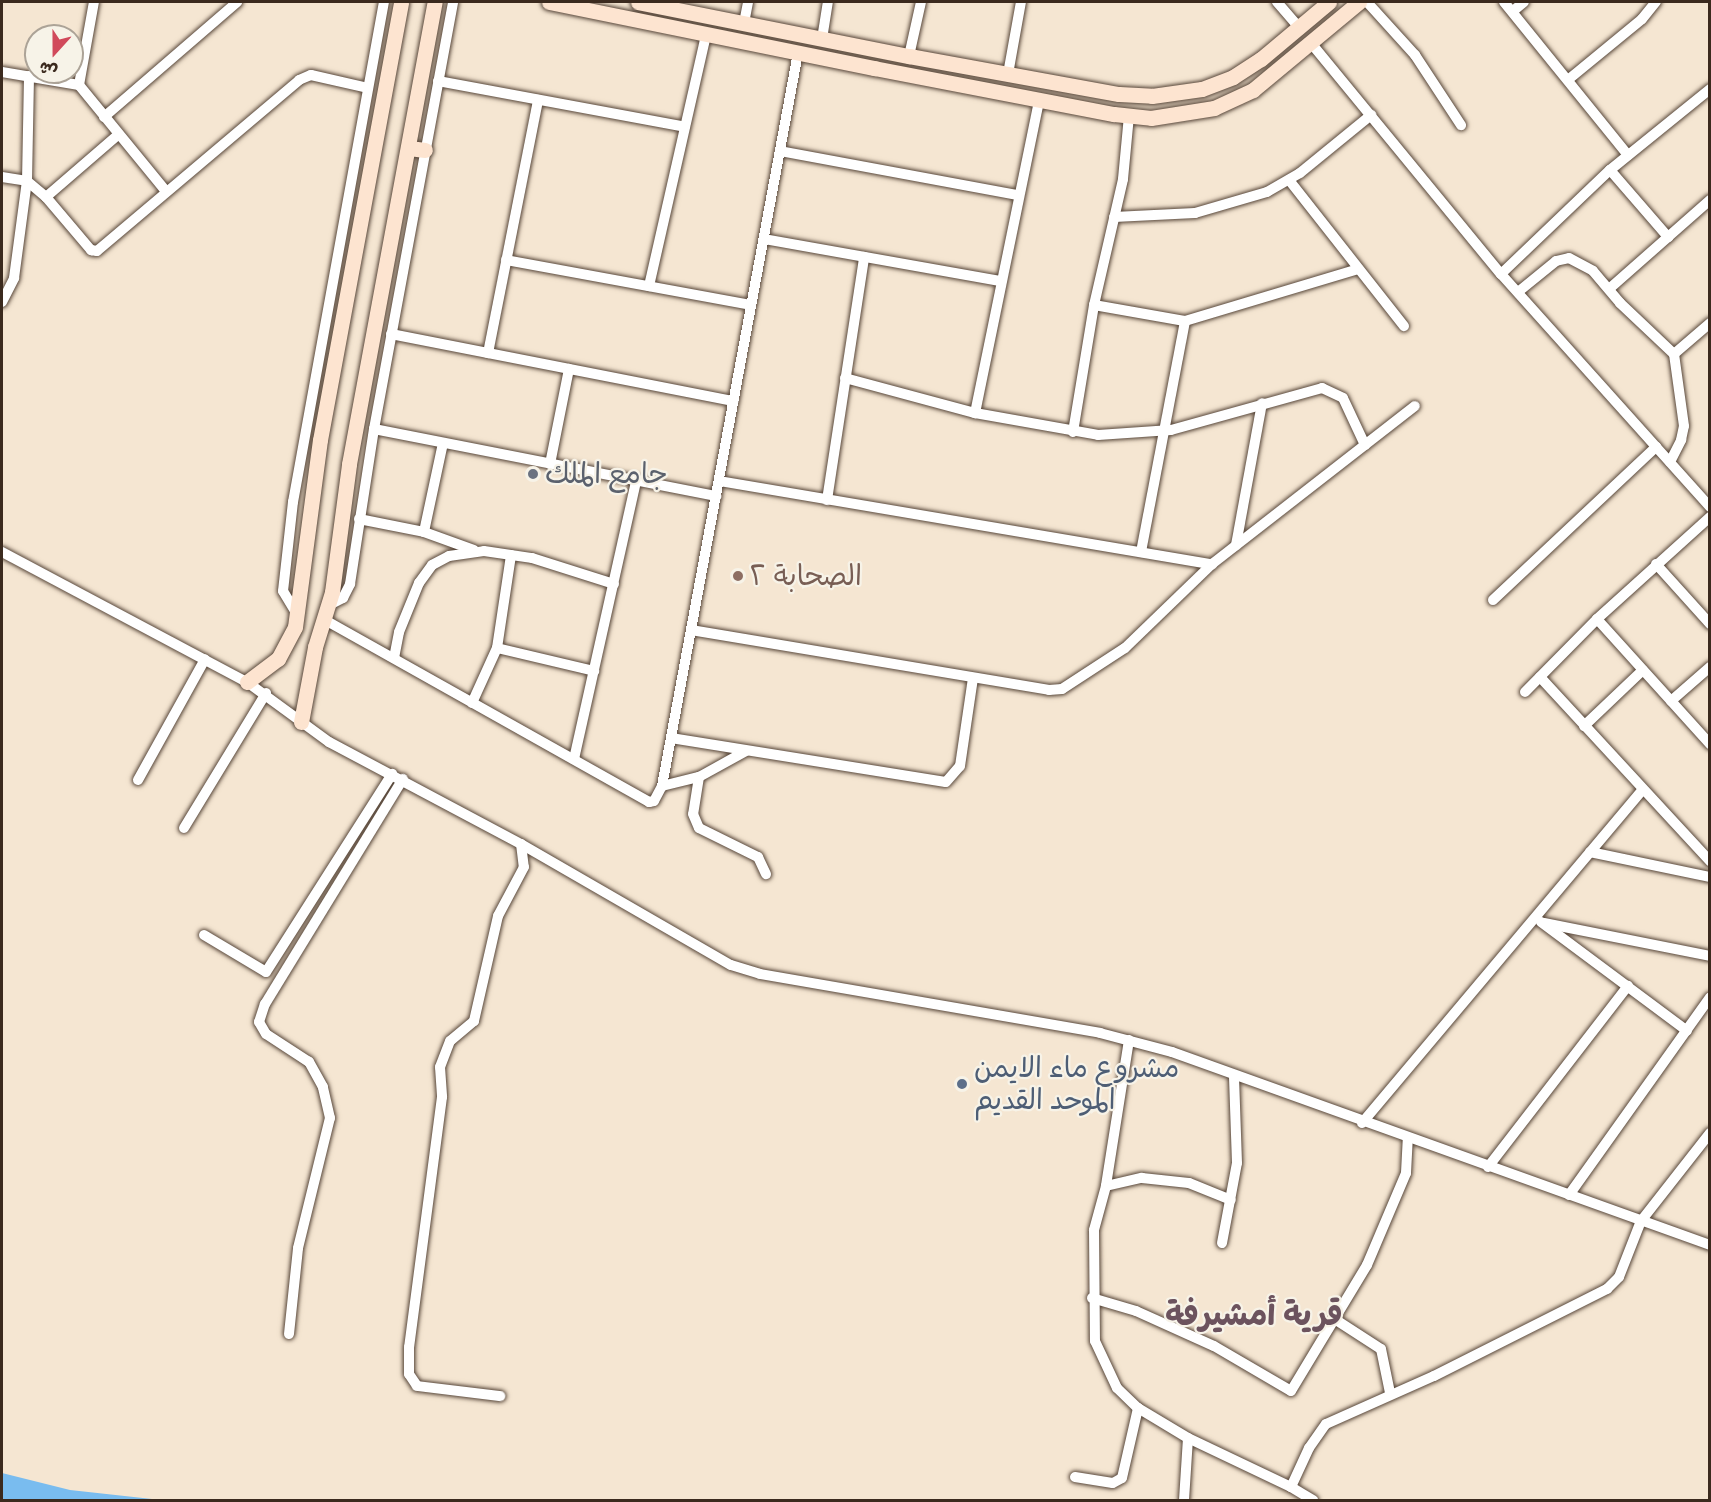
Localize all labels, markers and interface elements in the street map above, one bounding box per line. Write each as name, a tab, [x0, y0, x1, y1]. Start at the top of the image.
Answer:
north arrow	[24, 24, 84, 84]
text: ش	[36, 56, 60, 81]
place label: جامع الملك	[545, 457, 668, 491]
marker: جامع الملك	[526, 467, 540, 481]
place label: الصحابة ٢	[750, 559, 862, 593]
marker: الصحابة ٢	[731, 569, 745, 583]
place label: مشروع ماء الايمن الموحد القديم	[974, 1051, 1179, 1117]
marker: مشروع ماء الايمن الموحد القديم	[955, 1077, 969, 1091]
district label: قرية أمشيرفة	[1165, 1296, 1343, 1334]

